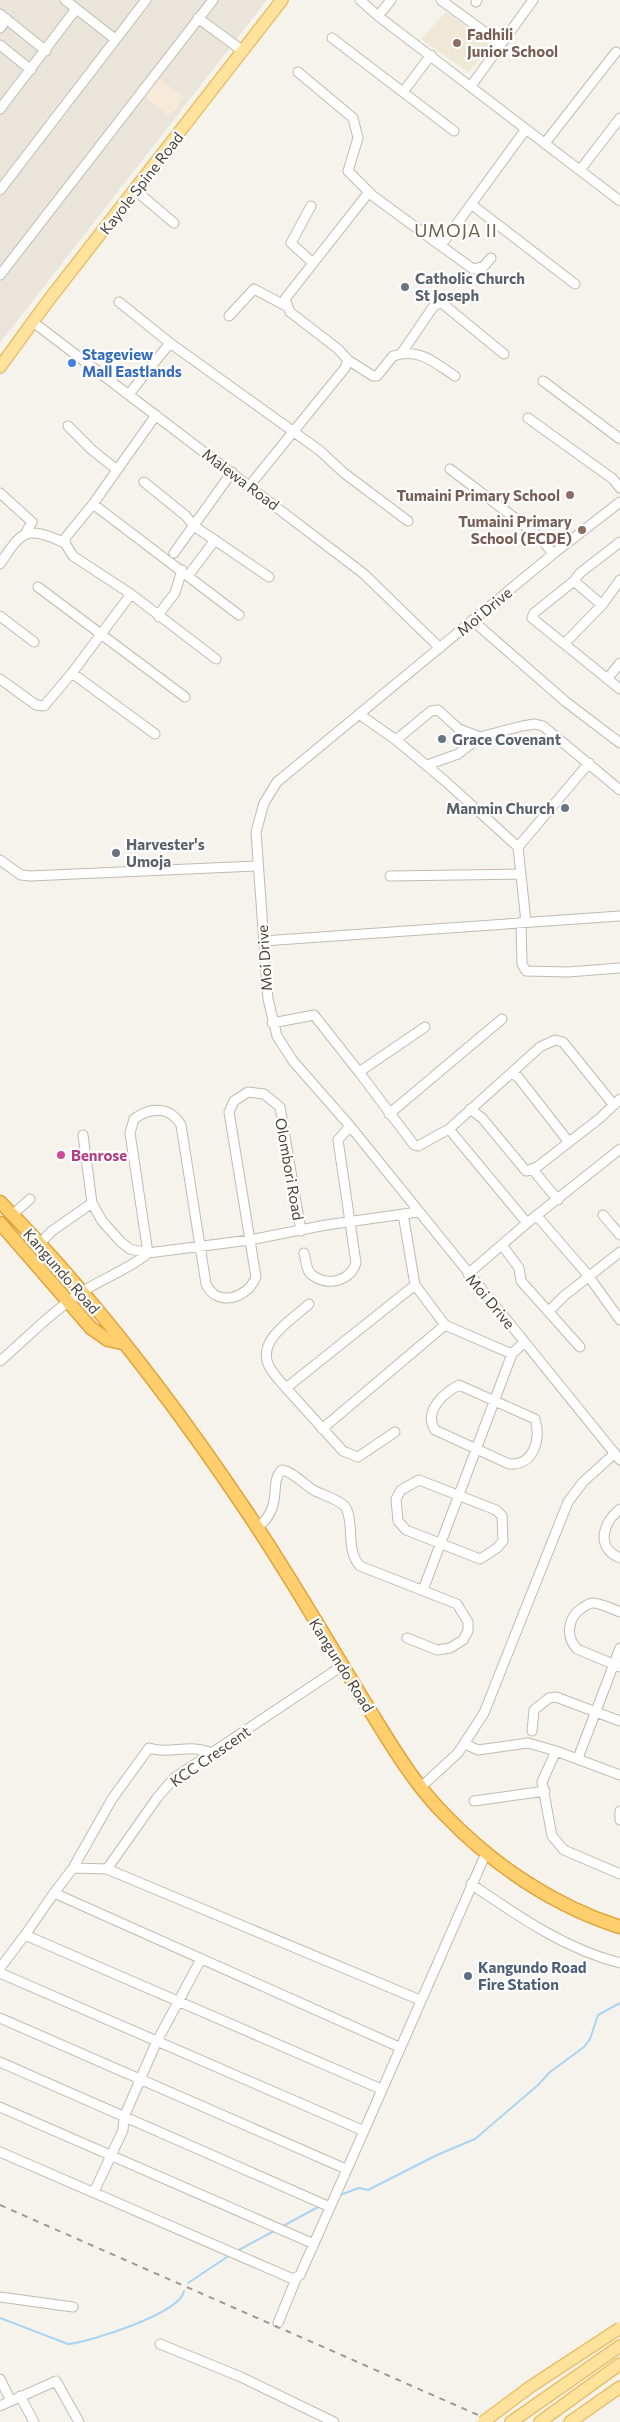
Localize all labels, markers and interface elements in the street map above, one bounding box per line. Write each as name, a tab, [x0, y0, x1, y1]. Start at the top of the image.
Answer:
place label: Fadhili Junior School	[467, 25, 558, 60]
marker: Fadhili Junior School	[451, 37, 463, 49]
street label: Kayole Spine Road	[96, 128, 186, 238]
district label: UMOJA II	[414, 219, 498, 241]
place label: Catholic Church St Joseph	[415, 269, 525, 304]
marker: Catholic Church St Joseph	[399, 281, 411, 293]
place label: Stageview Mall Eastlands	[82, 345, 182, 380]
marker: Stageview Mall Eastlands	[66, 357, 78, 369]
street label: Malewa Road	[199, 444, 283, 514]
place label: Tumaini Primary School	[396, 486, 560, 504]
marker: Tumaini Primary School	[564, 489, 576, 501]
place label: Tumaini Primary School (ECDE)	[458, 512, 573, 547]
marker: Tumaini Primary School (ECDE)	[576, 524, 588, 536]
street label: Moi Drive	[453, 583, 515, 639]
place label: Grace Covenant	[452, 730, 561, 748]
marker: Grace Covenant	[436, 733, 448, 745]
place label: Manmin Church	[446, 799, 555, 817]
marker: Manmin Church	[559, 802, 571, 814]
place label: Harvester's Umoja	[126, 835, 205, 870]
marker: Harvester's Umoja	[110, 847, 122, 859]
street label: Moi Drive	[253, 924, 275, 992]
street label: Olombori Road	[272, 1116, 308, 1222]
place label: Benrose	[71, 1146, 127, 1164]
marker: Benrose	[55, 1149, 67, 1161]
street label: Kangundo Road	[20, 1225, 104, 1317]
street label: Moi Drive	[463, 1270, 519, 1332]
street label: Kangundo Road	[306, 1615, 378, 1715]
street label: KCC Crescent	[166, 1722, 254, 1790]
place label: Kangundo Road Fire Station	[478, 1958, 587, 1993]
marker: Kangundo Road Fire Station	[462, 1970, 474, 1982]

